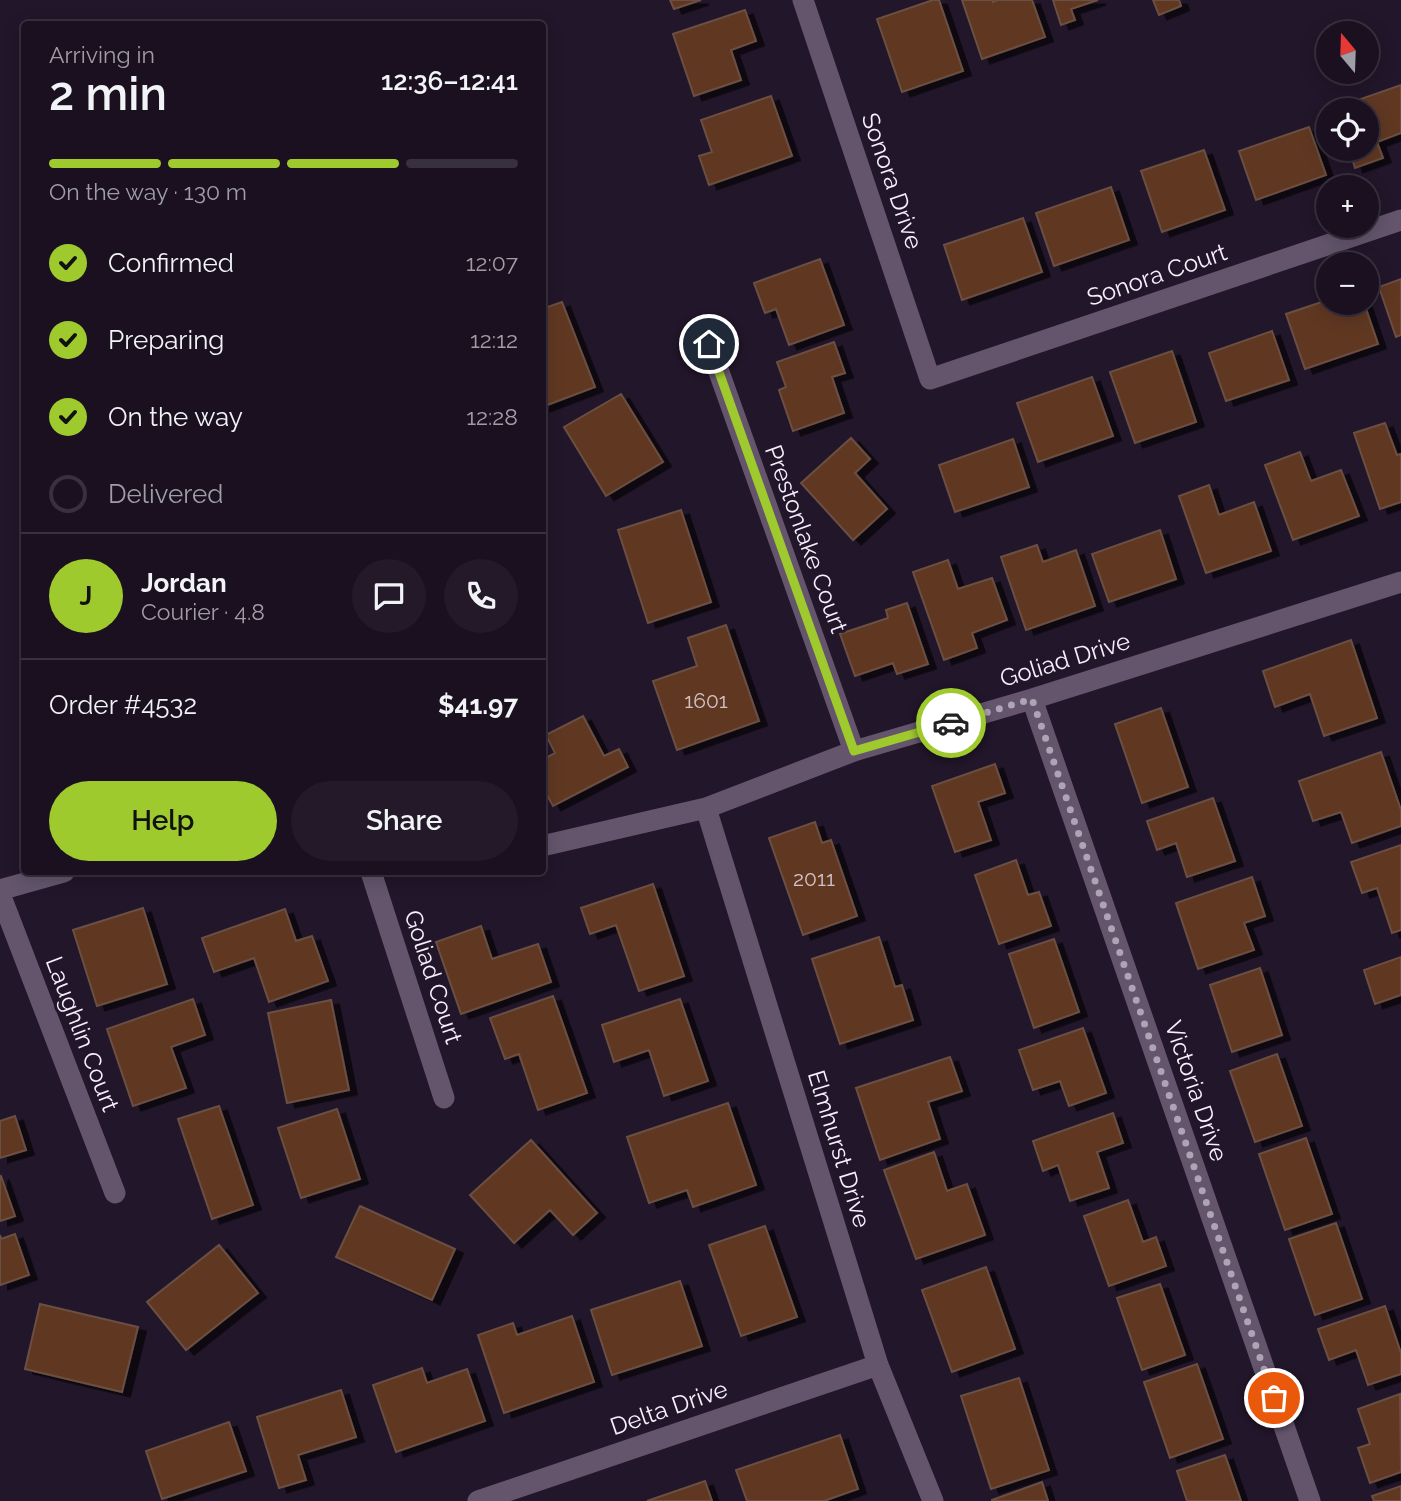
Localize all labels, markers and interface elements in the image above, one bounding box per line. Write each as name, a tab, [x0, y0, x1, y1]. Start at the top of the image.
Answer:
north arrow	[1316, 21, 1379, 84]
map controls	[1316, 21, 1379, 315]
text: Arriving in	[49, 41, 155, 68]
text: 12:36–12:41	[381, 66, 518, 96]
text: 2 min	[49, 67, 167, 121]
button: locate	[1316, 98, 1379, 161]
street label: Sonora Drive	[856, 109, 929, 253]
button: +	[1316, 175, 1379, 238]
text: On the way · 130 m	[49, 178, 247, 205]
street label: Sonora Court	[1083, 237, 1231, 312]
icon: check	[49, 244, 87, 282]
text: Confirmed	[108, 248, 234, 278]
text: 12:07	[466, 249, 518, 276]
button: −	[1316, 252, 1379, 315]
pin	[679, 314, 739, 374]
icon: check	[49, 321, 87, 359]
text: Preparing	[108, 325, 224, 355]
icon: home	[690, 325, 728, 363]
text: 12:12	[470, 326, 518, 353]
icon: check	[49, 398, 87, 436]
text: On the way	[108, 402, 243, 432]
text: 12:28	[466, 403, 518, 430]
street label: Prestonlake Court	[759, 441, 854, 637]
text: Delivered	[108, 479, 223, 509]
button: chat	[352, 559, 426, 633]
button: phone	[444, 559, 518, 633]
text: Jordan	[141, 568, 227, 598]
text: J	[80, 581, 92, 611]
text: Courier · 4.8	[141, 598, 265, 625]
street label: Goliad Drive	[996, 626, 1133, 693]
house number: 1601	[684, 688, 728, 713]
courier	[916, 688, 986, 758]
text: Order #4532	[49, 690, 197, 720]
text: $41.97	[438, 690, 518, 720]
icon: car	[932, 704, 970, 742]
button: Help	[49, 781, 277, 861]
button: Share	[291, 781, 518, 861]
house number: 2011	[793, 866, 835, 891]
street label: Goliad Court	[398, 906, 469, 1047]
street label: Laughlin Court	[40, 952, 125, 1115]
street label: Victoria Drive	[1159, 1017, 1234, 1165]
street label: Elmhurst Drive	[802, 1067, 877, 1231]
pin	[1244, 1368, 1304, 1428]
street label: Delta Drive	[606, 1374, 731, 1441]
icon: bag	[1255, 1379, 1293, 1417]

